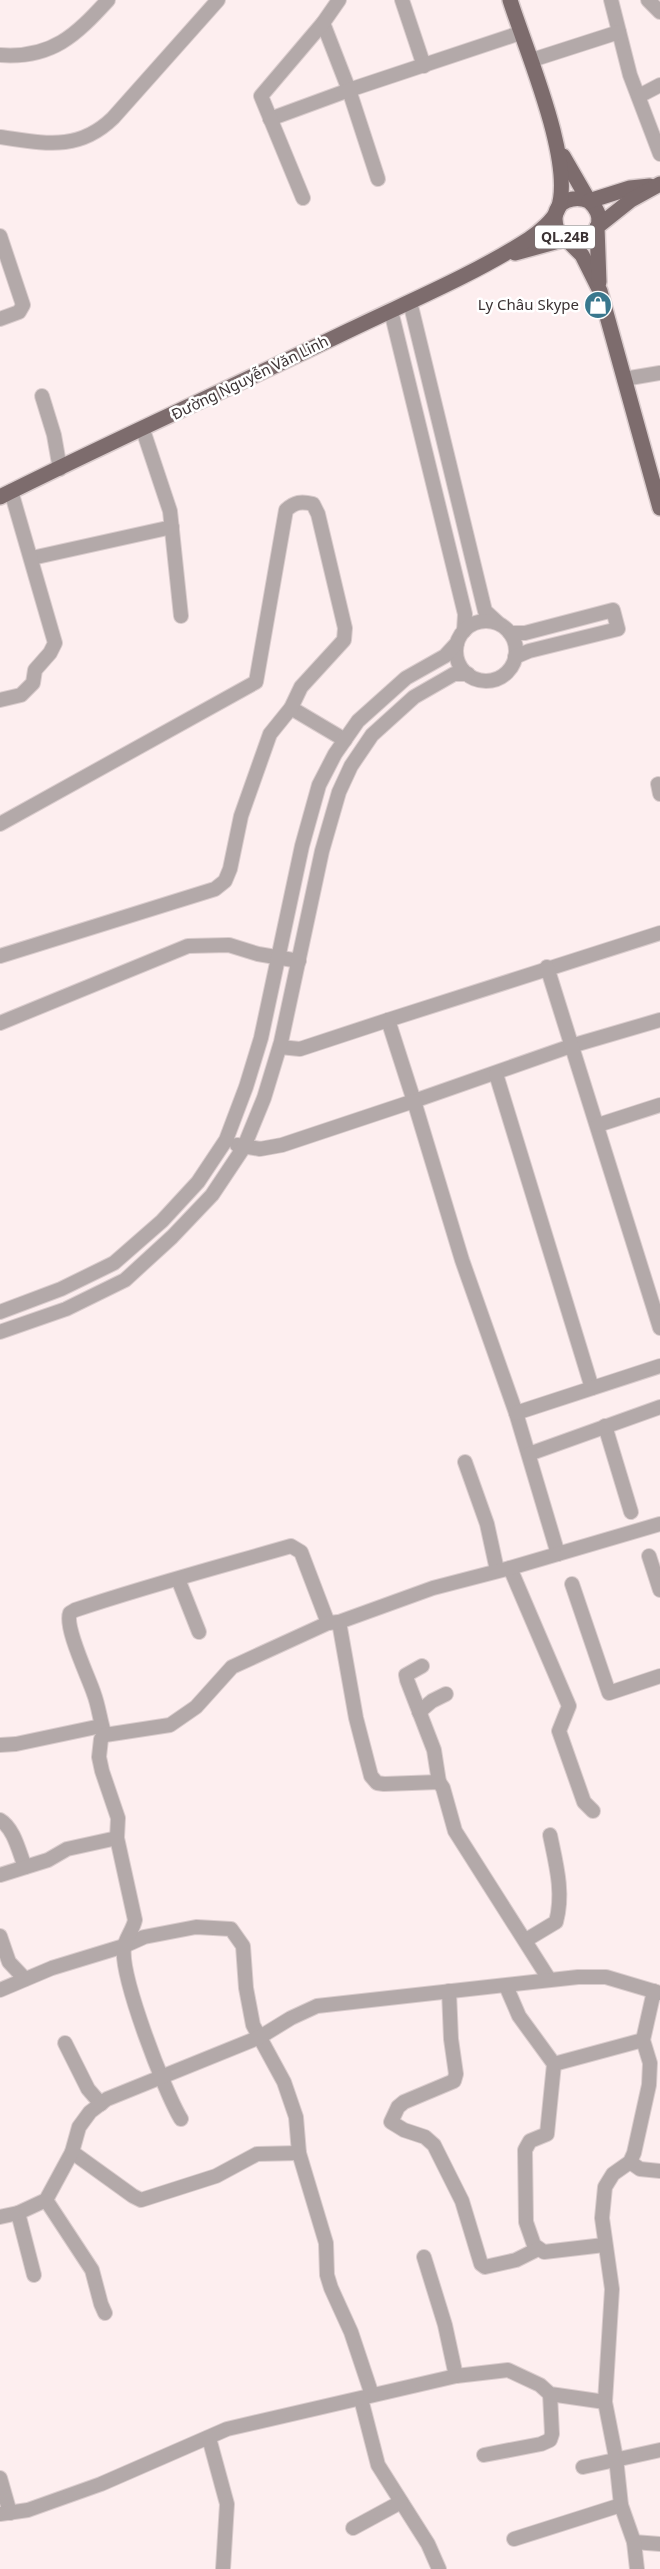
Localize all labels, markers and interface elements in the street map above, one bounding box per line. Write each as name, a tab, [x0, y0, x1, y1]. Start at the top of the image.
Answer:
road number: QL.24B	[535, 226, 595, 248]
shop icon: Ly Châu Skype	[583, 290, 613, 320]
place label: Ly Châu Skype	[478, 294, 579, 314]
street label: Đường Nguyễn Văn Linh	[168, 330, 331, 424]

